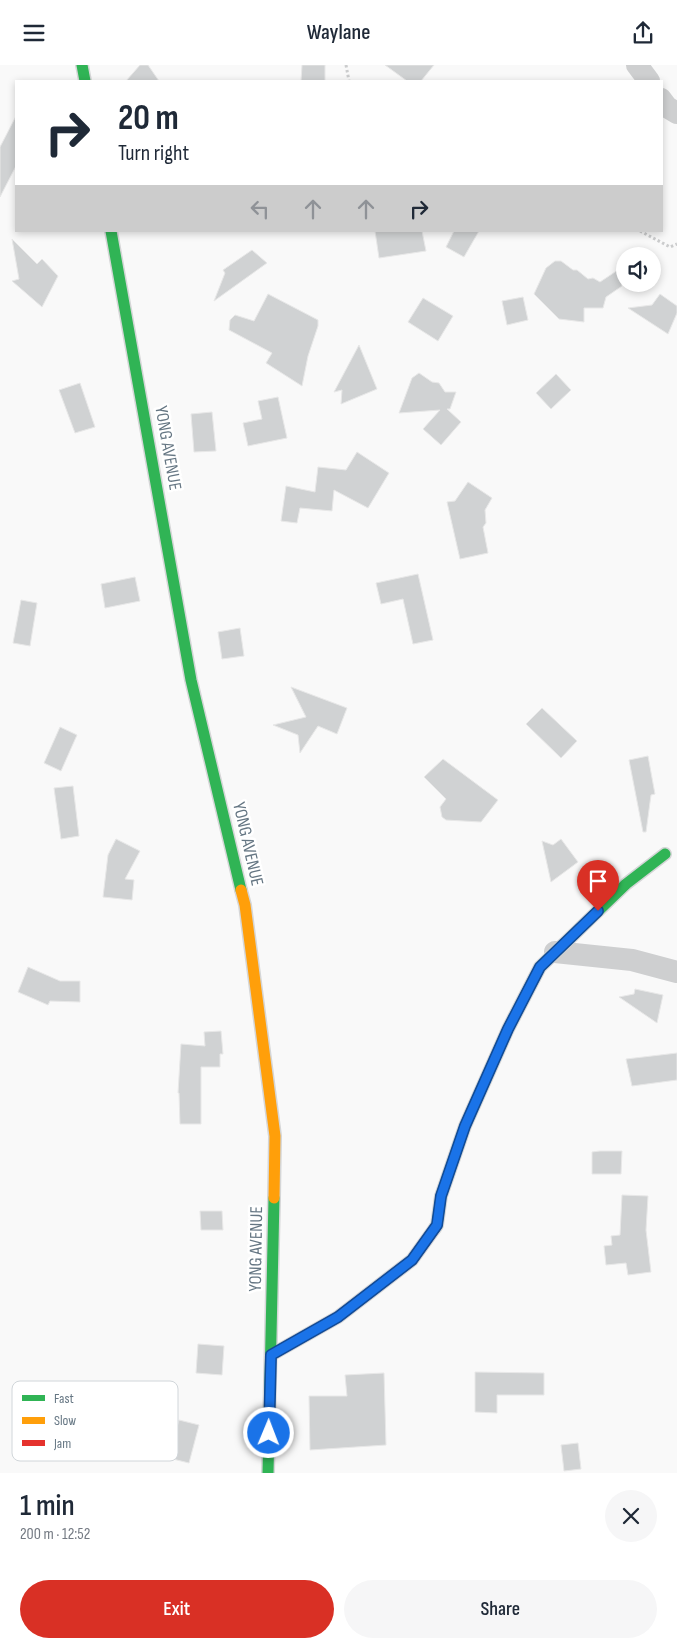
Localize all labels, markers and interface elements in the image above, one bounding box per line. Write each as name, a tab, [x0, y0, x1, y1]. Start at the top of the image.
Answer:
icon: menu	[20, 19, 48, 47]
text: Waylane	[307, 19, 370, 46]
icon: share	[629, 19, 657, 47]
text: 20 m	[118, 97, 179, 140]
icon: right	[35, 100, 100, 165]
text: Turn right	[118, 140, 189, 167]
icon: left	[246, 195, 274, 223]
icon: ahead	[299, 195, 327, 223]
icon: ahead	[352, 195, 380, 223]
icon: right	[405, 195, 433, 223]
map controls	[616, 247, 661, 292]
button: sound	[616, 247, 661, 292]
street label: YONG AVENUE	[150, 404, 186, 492]
street label: YONG AVENUE	[228, 800, 268, 888]
pin	[577, 860, 619, 911]
icon: arrive	[584, 867, 612, 895]
street label: YONG AVENUE	[245, 1206, 267, 1292]
legend	[12, 1381, 178, 1461]
text: Fast	[54, 1390, 74, 1407]
position arrow	[242, 1406, 294, 1458]
text: Slow	[54, 1412, 76, 1429]
text: Jam	[53, 1435, 71, 1452]
text: 1 min	[20, 1488, 75, 1524]
button: close	[605, 1490, 657, 1542]
text: 200 m · 12:52	[20, 1525, 90, 1544]
button: Exit	[20, 1580, 334, 1638]
button: Share	[344, 1580, 657, 1638]

